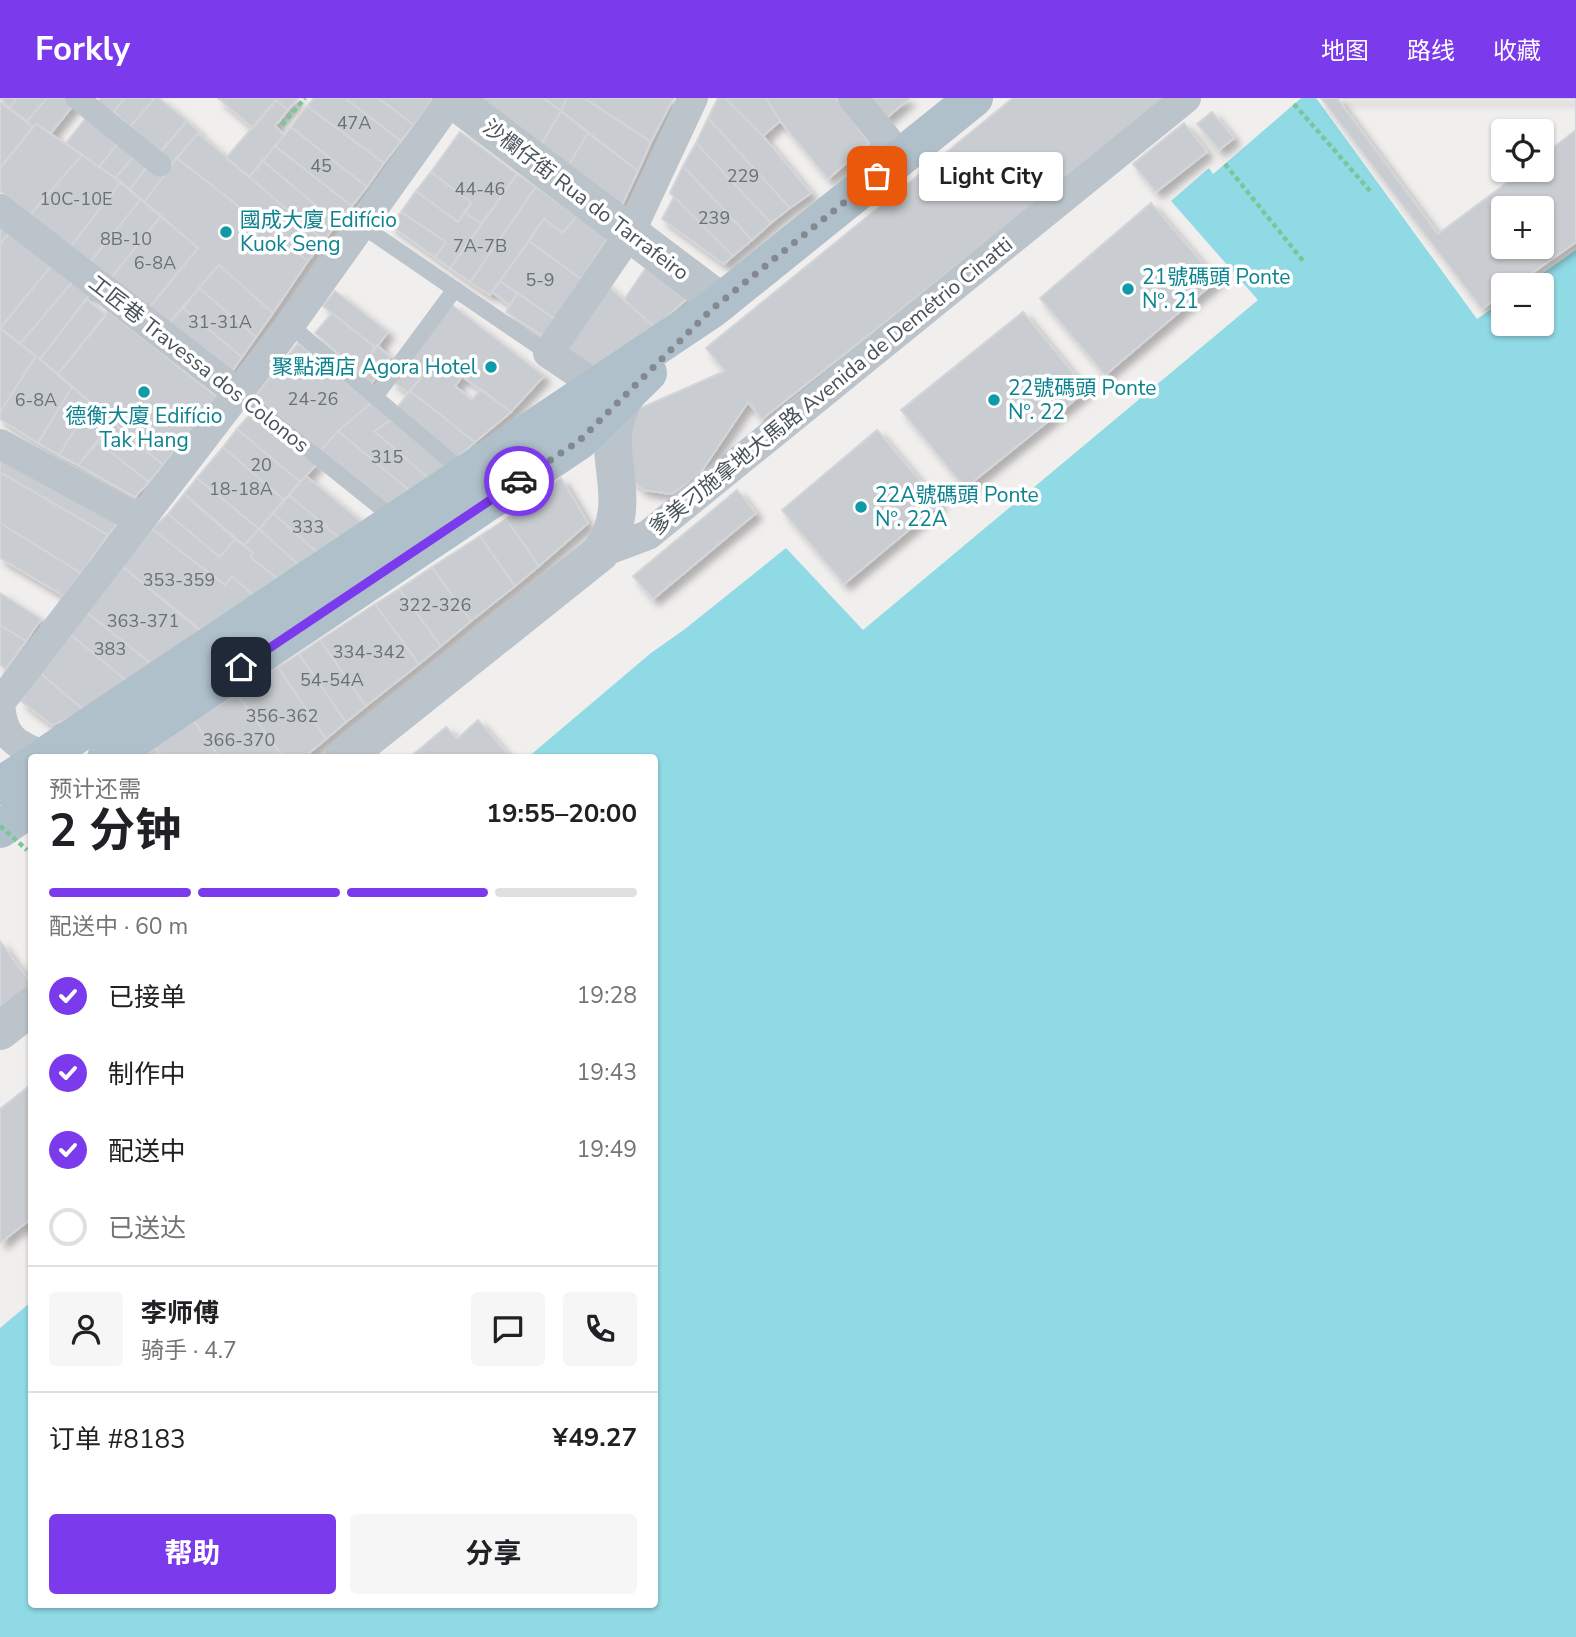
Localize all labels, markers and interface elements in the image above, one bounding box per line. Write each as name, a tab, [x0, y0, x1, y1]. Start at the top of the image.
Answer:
text: Forkly	[35, 27, 130, 72]
text: 地图	[1321, 35, 1369, 67]
text: 路线	[1407, 35, 1455, 67]
text: 收藏	[1493, 35, 1541, 67]
house number: 47A	[337, 111, 371, 135]
street label: 沙欄仔街 Rua do Tarrafeiro	[477, 113, 695, 287]
map controls	[1491, 119, 1554, 336]
button: locate	[1491, 119, 1554, 182]
pin	[847, 146, 907, 206]
callout: Light City	[919, 152, 1062, 200]
house number: 45	[310, 154, 332, 178]
icon: bag	[858, 157, 896, 195]
text: Light City	[939, 161, 1043, 192]
house number: 229	[727, 164, 759, 188]
house number: 44-46	[455, 177, 505, 201]
house number: 10C-10E	[40, 187, 112, 211]
button: +	[1491, 196, 1554, 259]
place label: 國成大廈 Edifício Kuok Seng	[240, 206, 397, 258]
house number: 239	[698, 206, 730, 230]
marker: 國成大廈 Edifício Kuok Seng	[218, 224, 234, 240]
house number: 8B-10	[100, 227, 152, 251]
street label: 爹美刁施拿地大馬路 Avenida de Demétrio Cinatti	[644, 231, 1018, 541]
house number: 7A-7B	[453, 234, 507, 258]
house number: 6-8A	[134, 251, 176, 275]
place label: 21號碼頭 Ponte Nº. 21	[1142, 263, 1290, 315]
house number: 5-9	[525, 268, 555, 292]
street label: 工匠巷 Travessa dos Colonos	[83, 269, 315, 459]
button: −	[1491, 273, 1554, 336]
marker: 21號碼頭 Ponte Nº. 21	[1120, 281, 1136, 297]
house number: 31-31A	[188, 310, 252, 334]
place label: 聚點酒店 Agora Hotel	[272, 353, 478, 381]
marker: 聚點酒店 Agora Hotel	[483, 359, 499, 375]
place label: 22號碼頭 Ponte Nº. 22	[1008, 374, 1156, 426]
marker: 德衡大廈 Edifício Tak Hang	[136, 384, 152, 400]
house number: 24-26	[288, 387, 338, 411]
house number: 6-8A	[15, 388, 57, 412]
marker: 22號碼頭 Ponte Nº. 22	[986, 392, 1002, 408]
place label: 德衡大廈 Edifício Tak Hang	[66, 402, 222, 454]
house number: 315	[371, 445, 403, 469]
courier	[484, 446, 554, 516]
house number: 20	[250, 453, 272, 477]
icon: car	[500, 462, 538, 500]
house number: 18-18A	[209, 477, 273, 501]
place label: 22A號碼頭 Ponte Nº. 22A	[875, 481, 1039, 533]
marker: 22A號碼頭 Ponte Nº. 22A	[853, 499, 869, 515]
house number: 333	[292, 515, 324, 539]
house number: 353-359	[143, 568, 215, 592]
house number: 322-326	[399, 593, 471, 617]
house number: 363-371	[107, 609, 179, 633]
house number: 383	[94, 637, 126, 661]
pin	[211, 637, 271, 697]
house number: 334-342	[333, 640, 405, 664]
icon: home	[222, 648, 260, 686]
house number: 54-54A	[300, 668, 364, 692]
house number: 356-362	[246, 704, 318, 728]
house number: 366-370	[203, 728, 275, 752]
text: 预计还需	[49, 774, 141, 805]
text: 19:55–20:00	[486, 796, 637, 831]
text: 2 分钟	[49, 799, 181, 862]
text: 配送中 · 60 m	[49, 911, 188, 942]
icon: check	[49, 977, 87, 1015]
text: 已接单	[108, 980, 186, 1015]
text: 19:28	[577, 980, 637, 1011]
icon: check	[49, 1054, 87, 1092]
text: 制作中	[108, 1057, 186, 1092]
text: 19:43	[577, 1057, 637, 1088]
icon: check	[49, 1131, 87, 1169]
text: 配送中	[108, 1134, 186, 1169]
text: 19:49	[577, 1134, 637, 1165]
text: 已送达	[108, 1211, 186, 1246]
button: person	[49, 1292, 123, 1366]
button: chat	[471, 1292, 545, 1366]
button: phone	[563, 1292, 637, 1366]
text: 李师傅	[141, 1296, 219, 1331]
text: 骑手 · 4.7	[141, 1335, 237, 1366]
text: ¥49.27	[553, 1420, 637, 1455]
text: 订单 #8183	[49, 1422, 186, 1457]
button: 帮助	[49, 1514, 336, 1594]
button: 分享	[350, 1514, 637, 1594]

